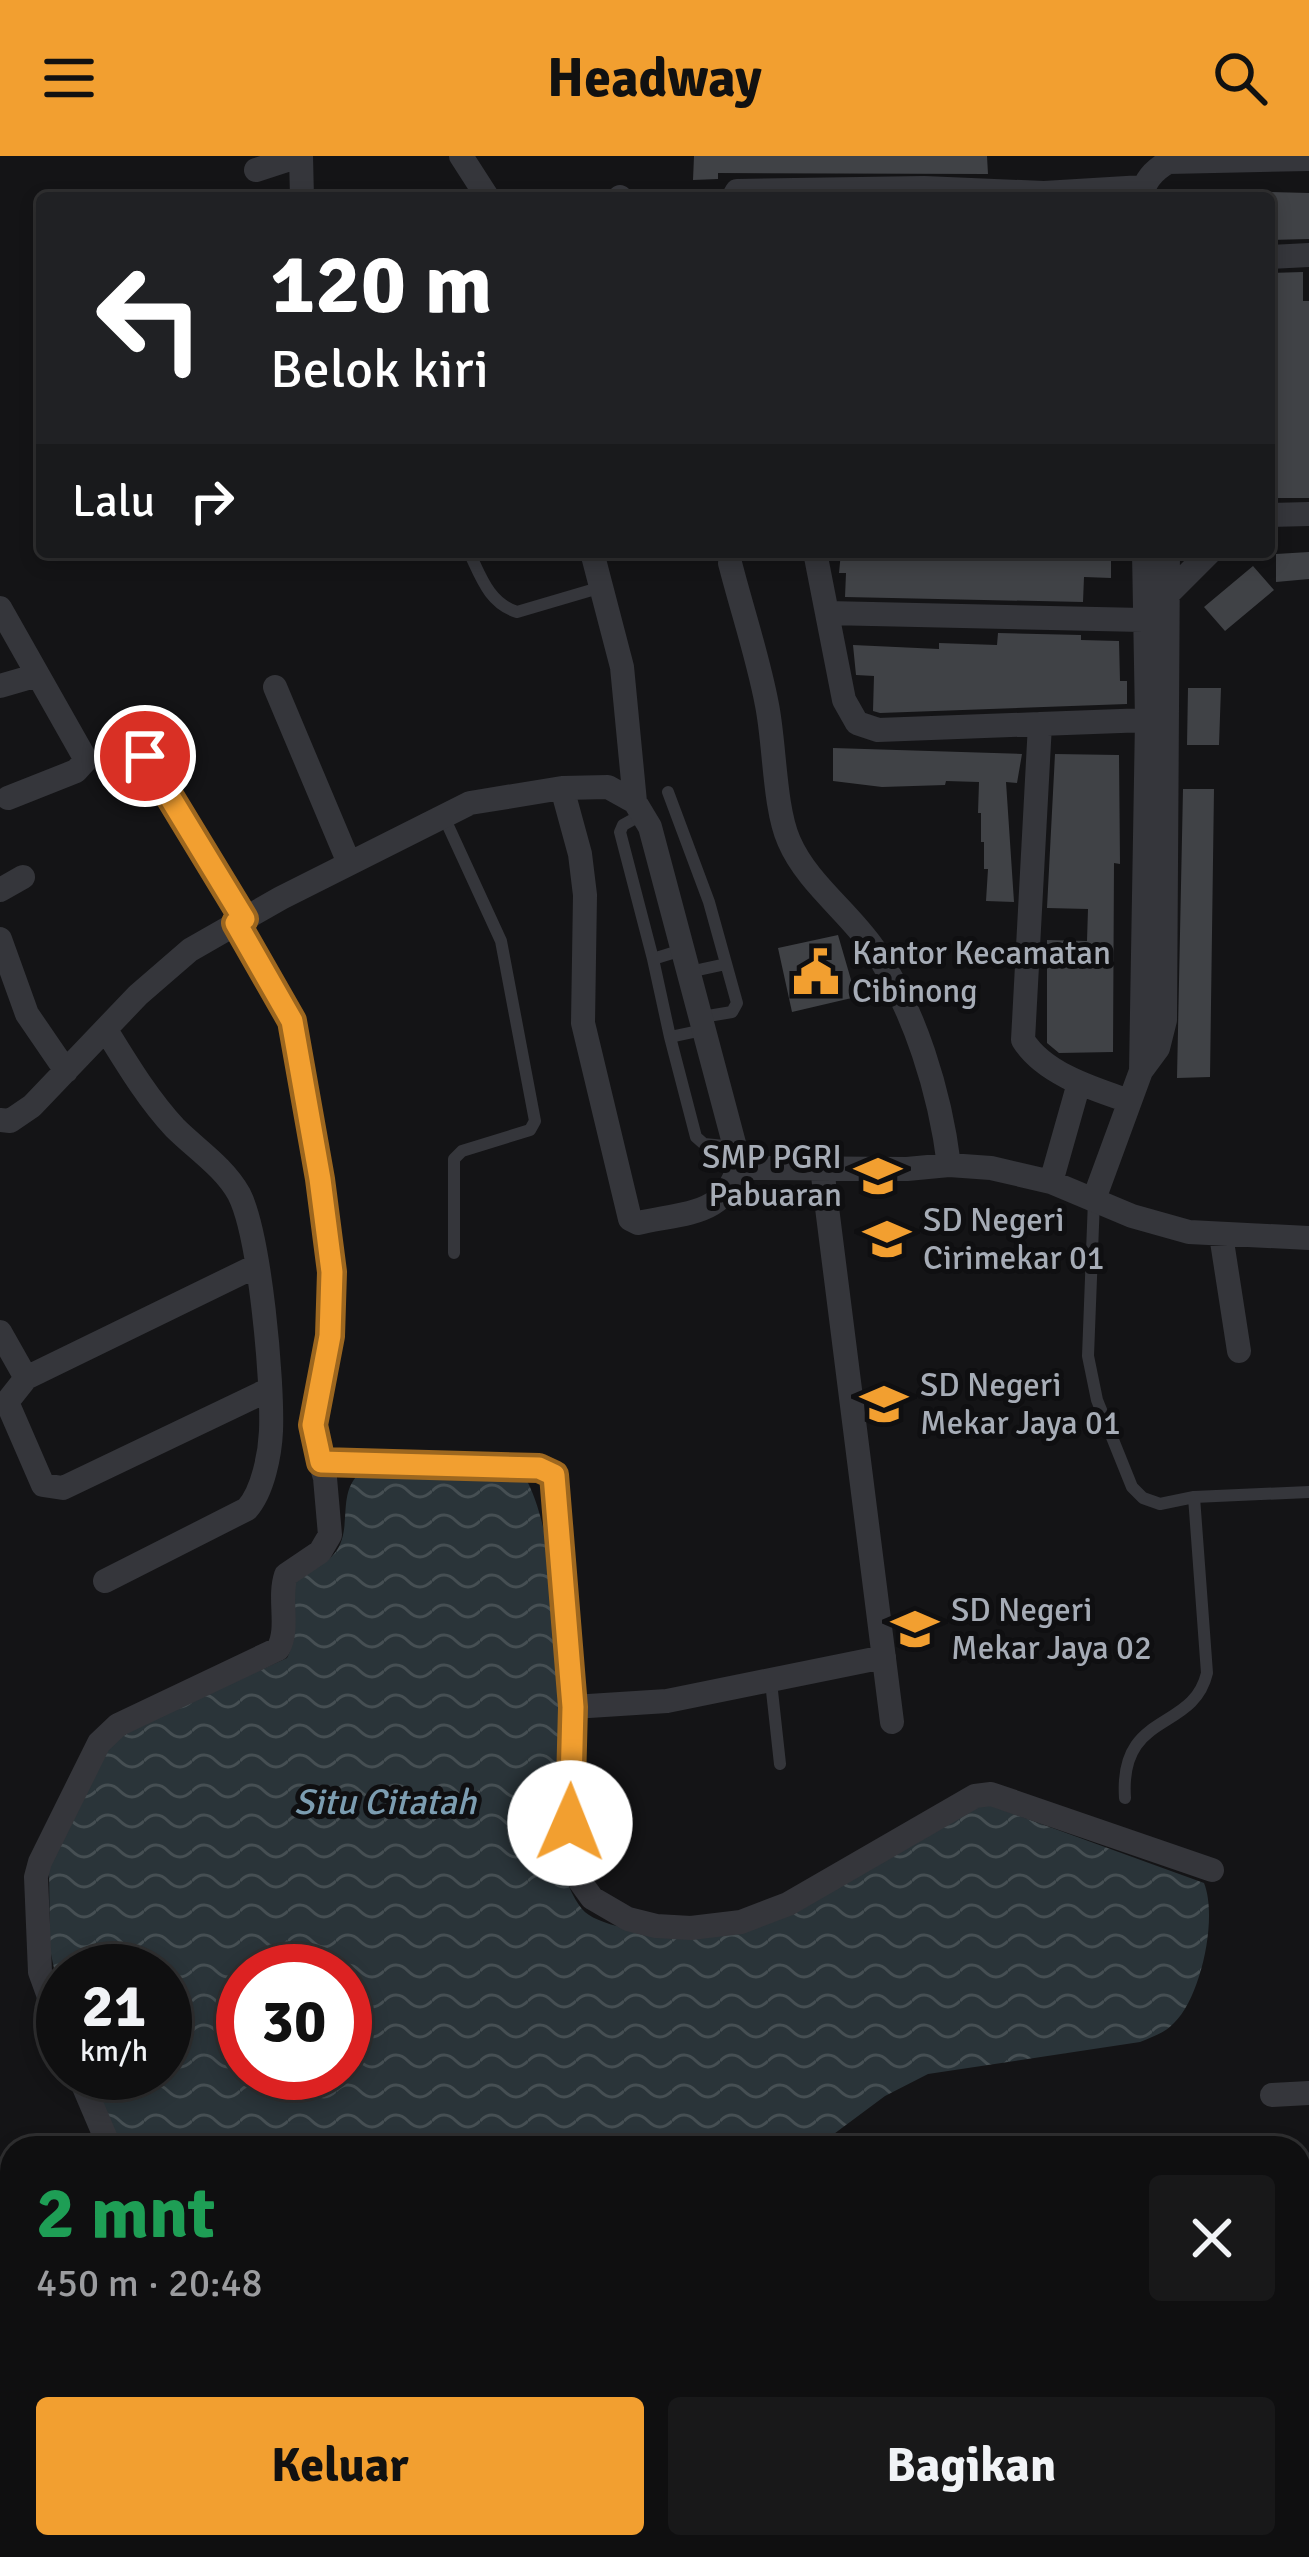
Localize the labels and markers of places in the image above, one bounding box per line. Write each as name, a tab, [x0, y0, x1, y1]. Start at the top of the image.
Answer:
pin	[94, 705, 196, 807]
place label: Kantor Kecamatan Cibinong	[852, 933, 1111, 1012]
public building icon: Kantor Kecamatan Cibinong	[791, 947, 841, 997]
place label: SMP PGRI Pabuaran	[702, 1137, 842, 1216]
school or university icon: SMP PGRI Pabuaran	[853, 1151, 903, 1201]
place label: SD Negeri Cirimekar 01	[923, 1200, 1105, 1279]
school or university icon: SD Negeri Cirimekar 01	[862, 1214, 912, 1264]
place label: SD Negeri Mekar Jaya 01	[920, 1365, 1121, 1444]
school or university icon: SD Negeri Mekar Jaya 01	[859, 1379, 909, 1429]
place label: SD Negeri Mekar Jaya 02	[951, 1590, 1152, 1669]
school or university icon: SD Negeri Mekar Jaya 02	[890, 1604, 940, 1654]

